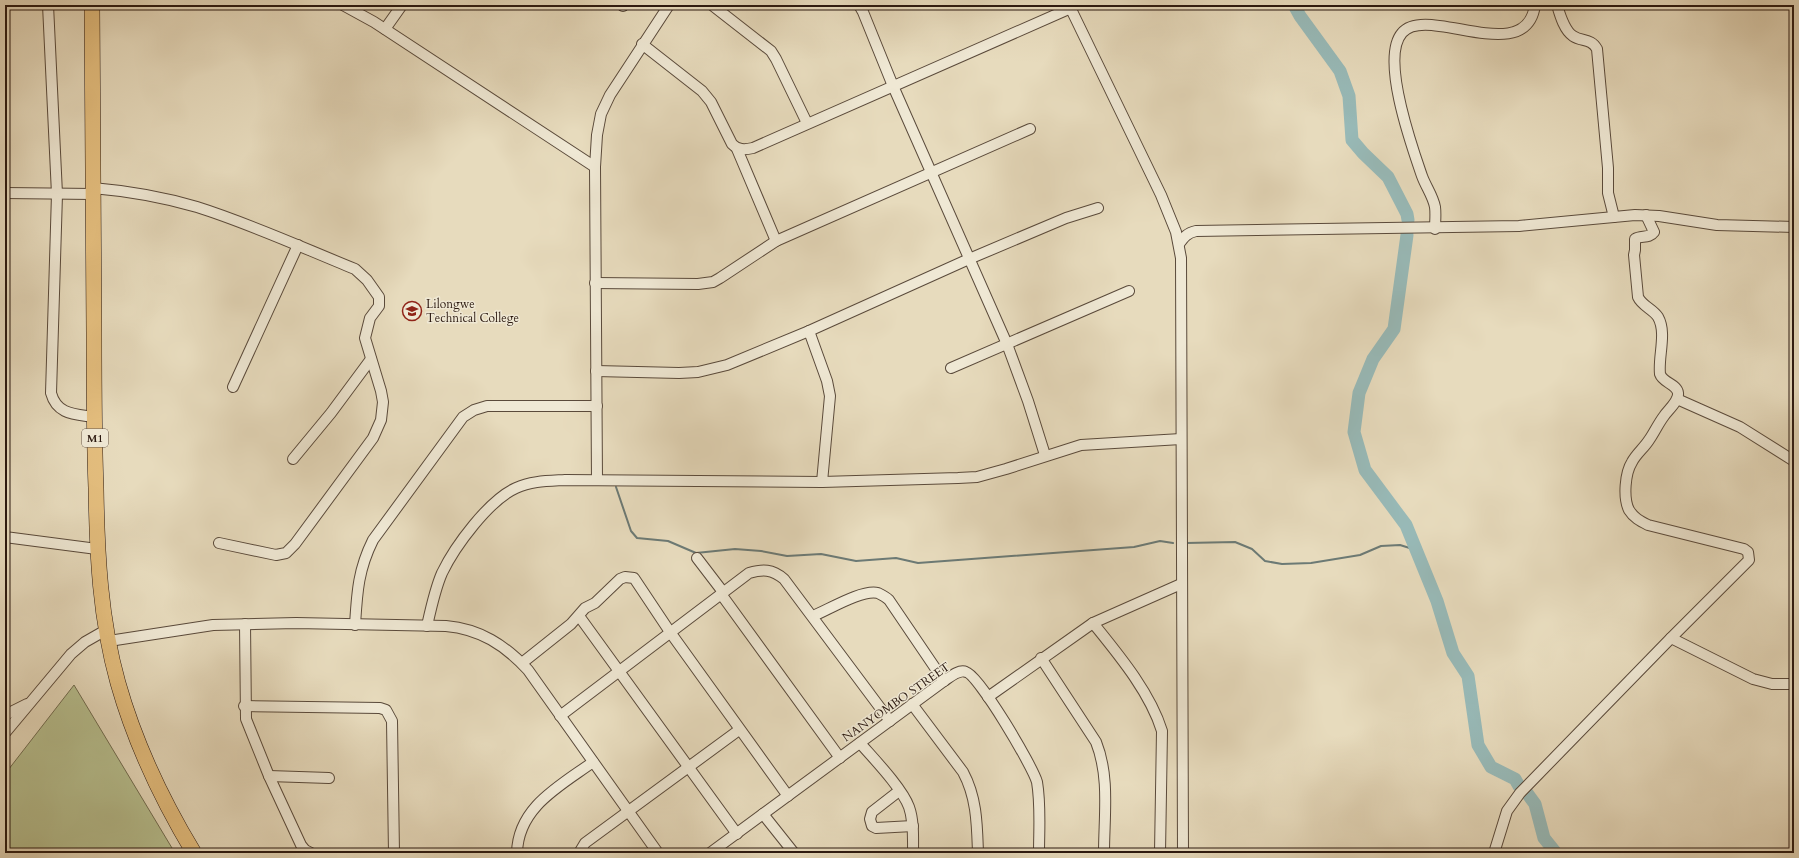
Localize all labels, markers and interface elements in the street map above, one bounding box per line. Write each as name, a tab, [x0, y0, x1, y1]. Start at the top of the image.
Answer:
place label: Lilongwe Technical College	[426, 296, 519, 326]
school or university icon: Lilongwe Technical College	[401, 300, 423, 322]
road number: M1	[82, 429, 108, 447]
street label: NANYOMBO STREET	[839, 659, 953, 745]

